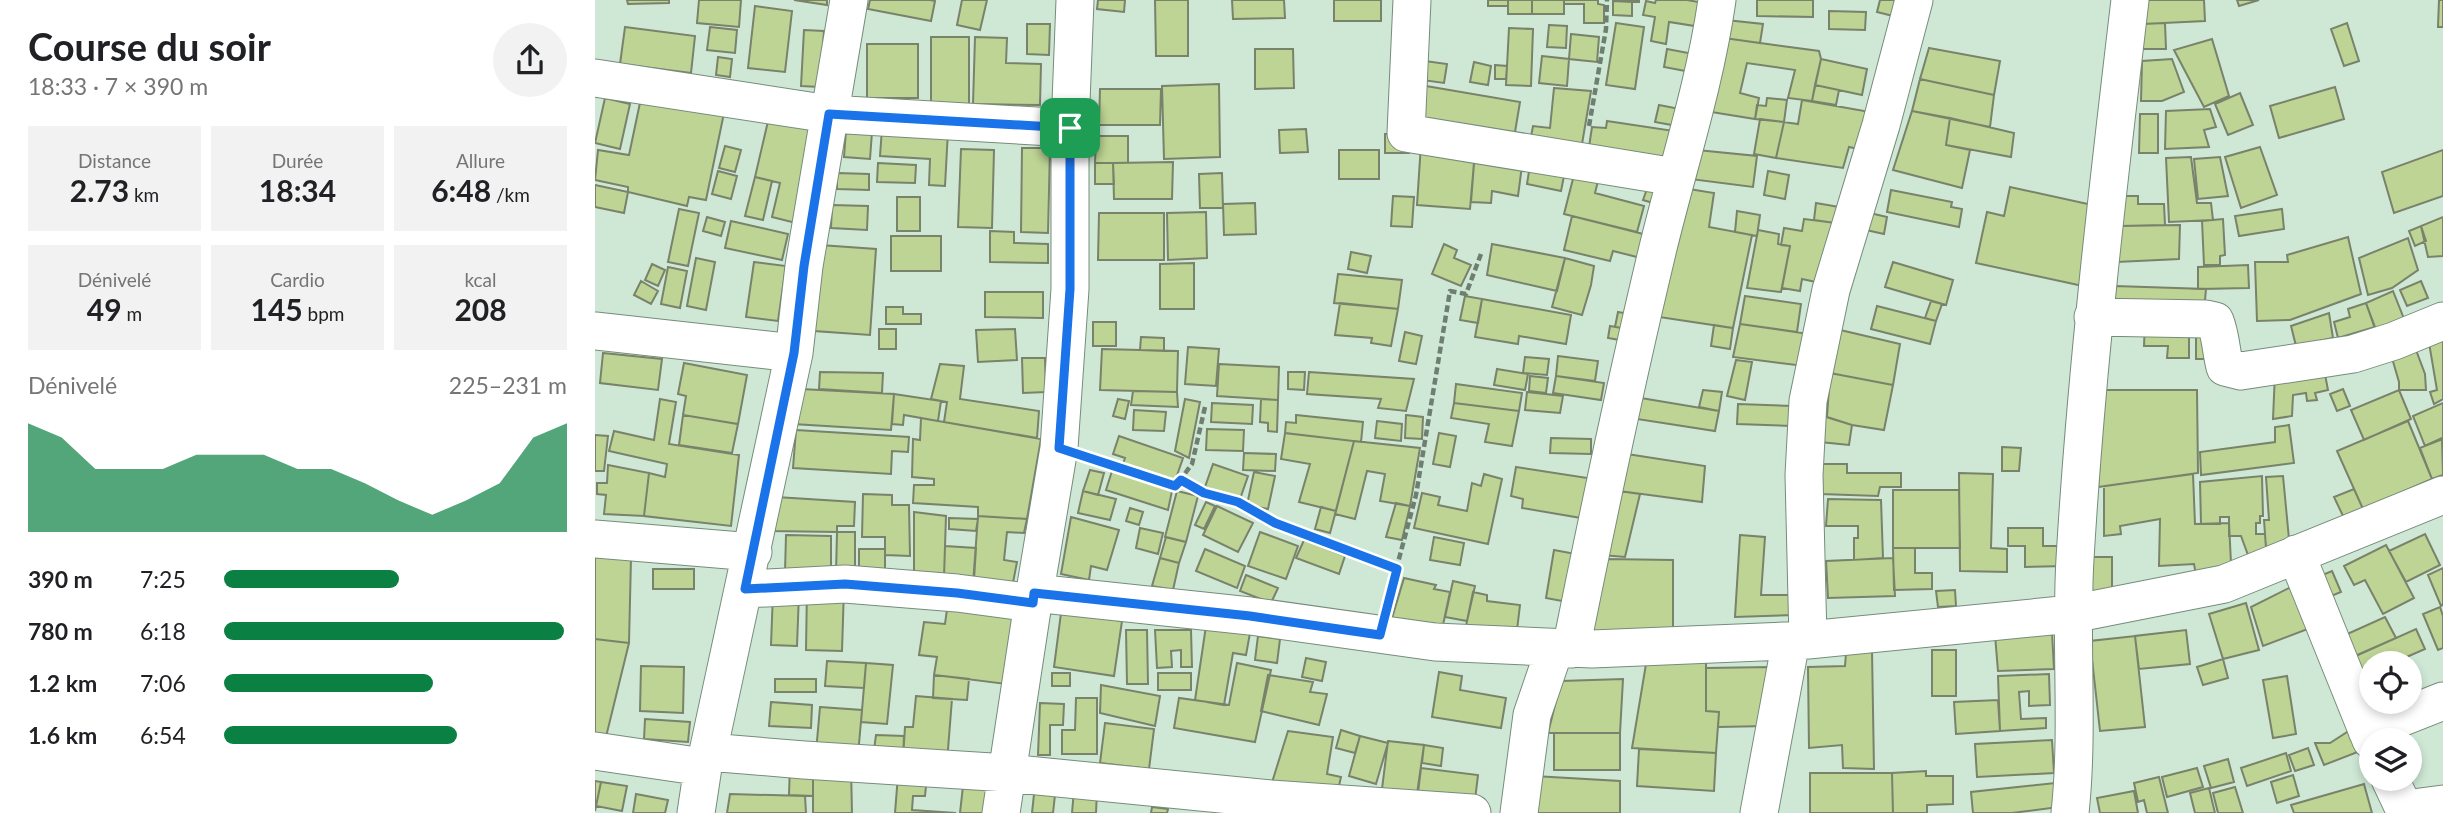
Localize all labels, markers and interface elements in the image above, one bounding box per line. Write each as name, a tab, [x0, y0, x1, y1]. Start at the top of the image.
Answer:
text: Course du soir	[28, 23, 271, 69]
button: share	[493, 23, 567, 97]
text: 18:33 · 7 × 390 m	[28, 72, 208, 100]
pin	[1040, 98, 1100, 158]
icon: arrive	[1051, 109, 1089, 147]
text: Distance	[78, 149, 151, 172]
text: Durée	[272, 149, 323, 172]
text: Allure	[456, 149, 505, 172]
text: 2.73	[70, 172, 129, 208]
text: 18:34	[259, 172, 336, 208]
text: 6:48	[431, 172, 491, 208]
text: km	[129, 183, 159, 206]
text: /km	[491, 183, 530, 206]
text: Dénivelé	[78, 268, 151, 291]
text: Cardio	[270, 268, 325, 291]
text: kcal	[464, 268, 497, 291]
text: 49	[87, 291, 122, 327]
text: 145	[251, 291, 303, 327]
text: 208	[454, 291, 507, 327]
text: m	[122, 302, 142, 325]
text: bpm	[303, 302, 344, 325]
text: Dénivelé	[28, 371, 117, 399]
text: 225–231 m	[449, 371, 567, 399]
text: 390 m	[28, 565, 93, 593]
text: 7:25	[140, 565, 186, 593]
text: 780 m	[28, 617, 93, 645]
text: 6:18	[140, 617, 186, 645]
map controls	[2359, 651, 2422, 791]
button: locate	[2359, 651, 2422, 714]
text: 1.2 km	[28, 669, 97, 697]
text: 7:06	[140, 669, 186, 697]
text: 1.6 km	[28, 721, 97, 749]
text: 6:54	[140, 721, 186, 749]
button: layers	[2359, 728, 2422, 791]

